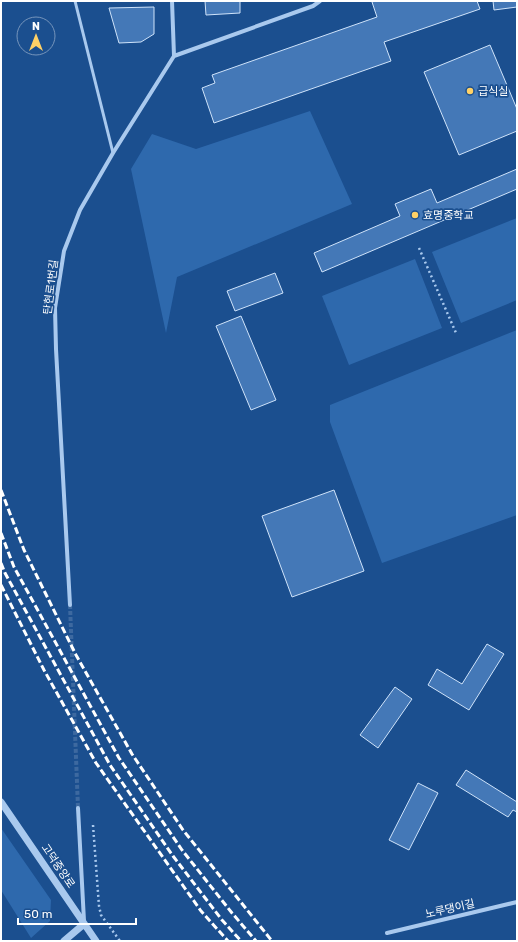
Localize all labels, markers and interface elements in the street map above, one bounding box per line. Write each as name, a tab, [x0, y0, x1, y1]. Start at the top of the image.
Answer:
north arrow	[16, 16, 56, 56]
text: N	[32, 20, 40, 33]
place label: 급식실	[478, 85, 508, 98]
marker: 급식실	[465, 86, 475, 96]
place label: 효명중학교	[423, 209, 474, 222]
marker: 효명중학교	[410, 210, 420, 220]
street label: 탄현로1번길	[41, 259, 61, 315]
street label: 고덕중앙로	[38, 841, 78, 891]
street label: 노루댕이길	[424, 897, 476, 921]
scale bar	[18, 900, 136, 926]
text: 50 m	[24, 907, 52, 921]

